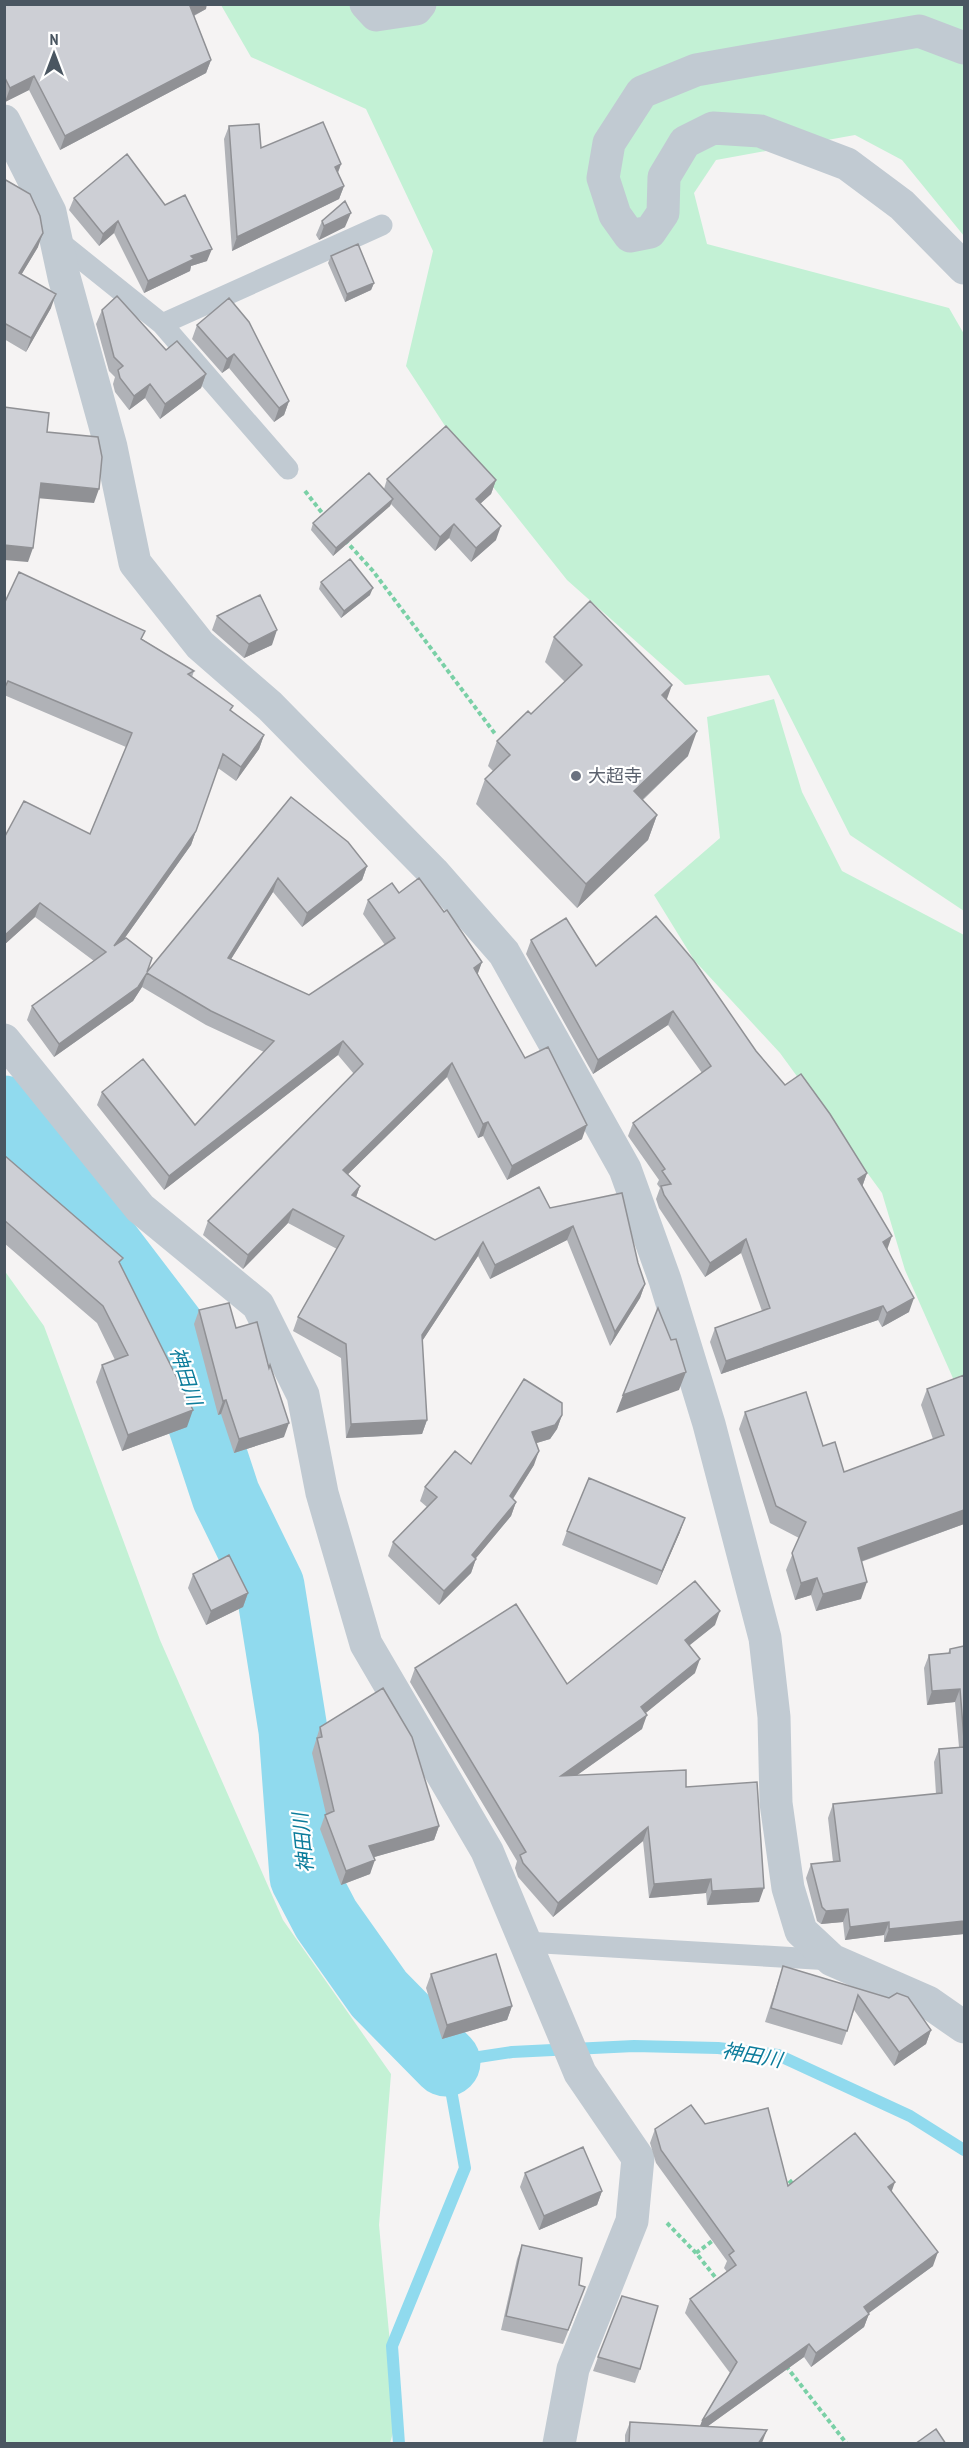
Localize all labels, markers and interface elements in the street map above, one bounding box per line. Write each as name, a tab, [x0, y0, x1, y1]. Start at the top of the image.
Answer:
north arrow	[24, 24, 84, 84]
text: N	[50, 29, 58, 49]
place label: 大超寺	[588, 764, 642, 787]
marker: 大超寺	[569, 769, 583, 783]
water label: 神田川	[164, 1343, 208, 1410]
water label: 神田川	[287, 1810, 319, 1874]
water label: 神田川	[720, 2037, 786, 2073]

